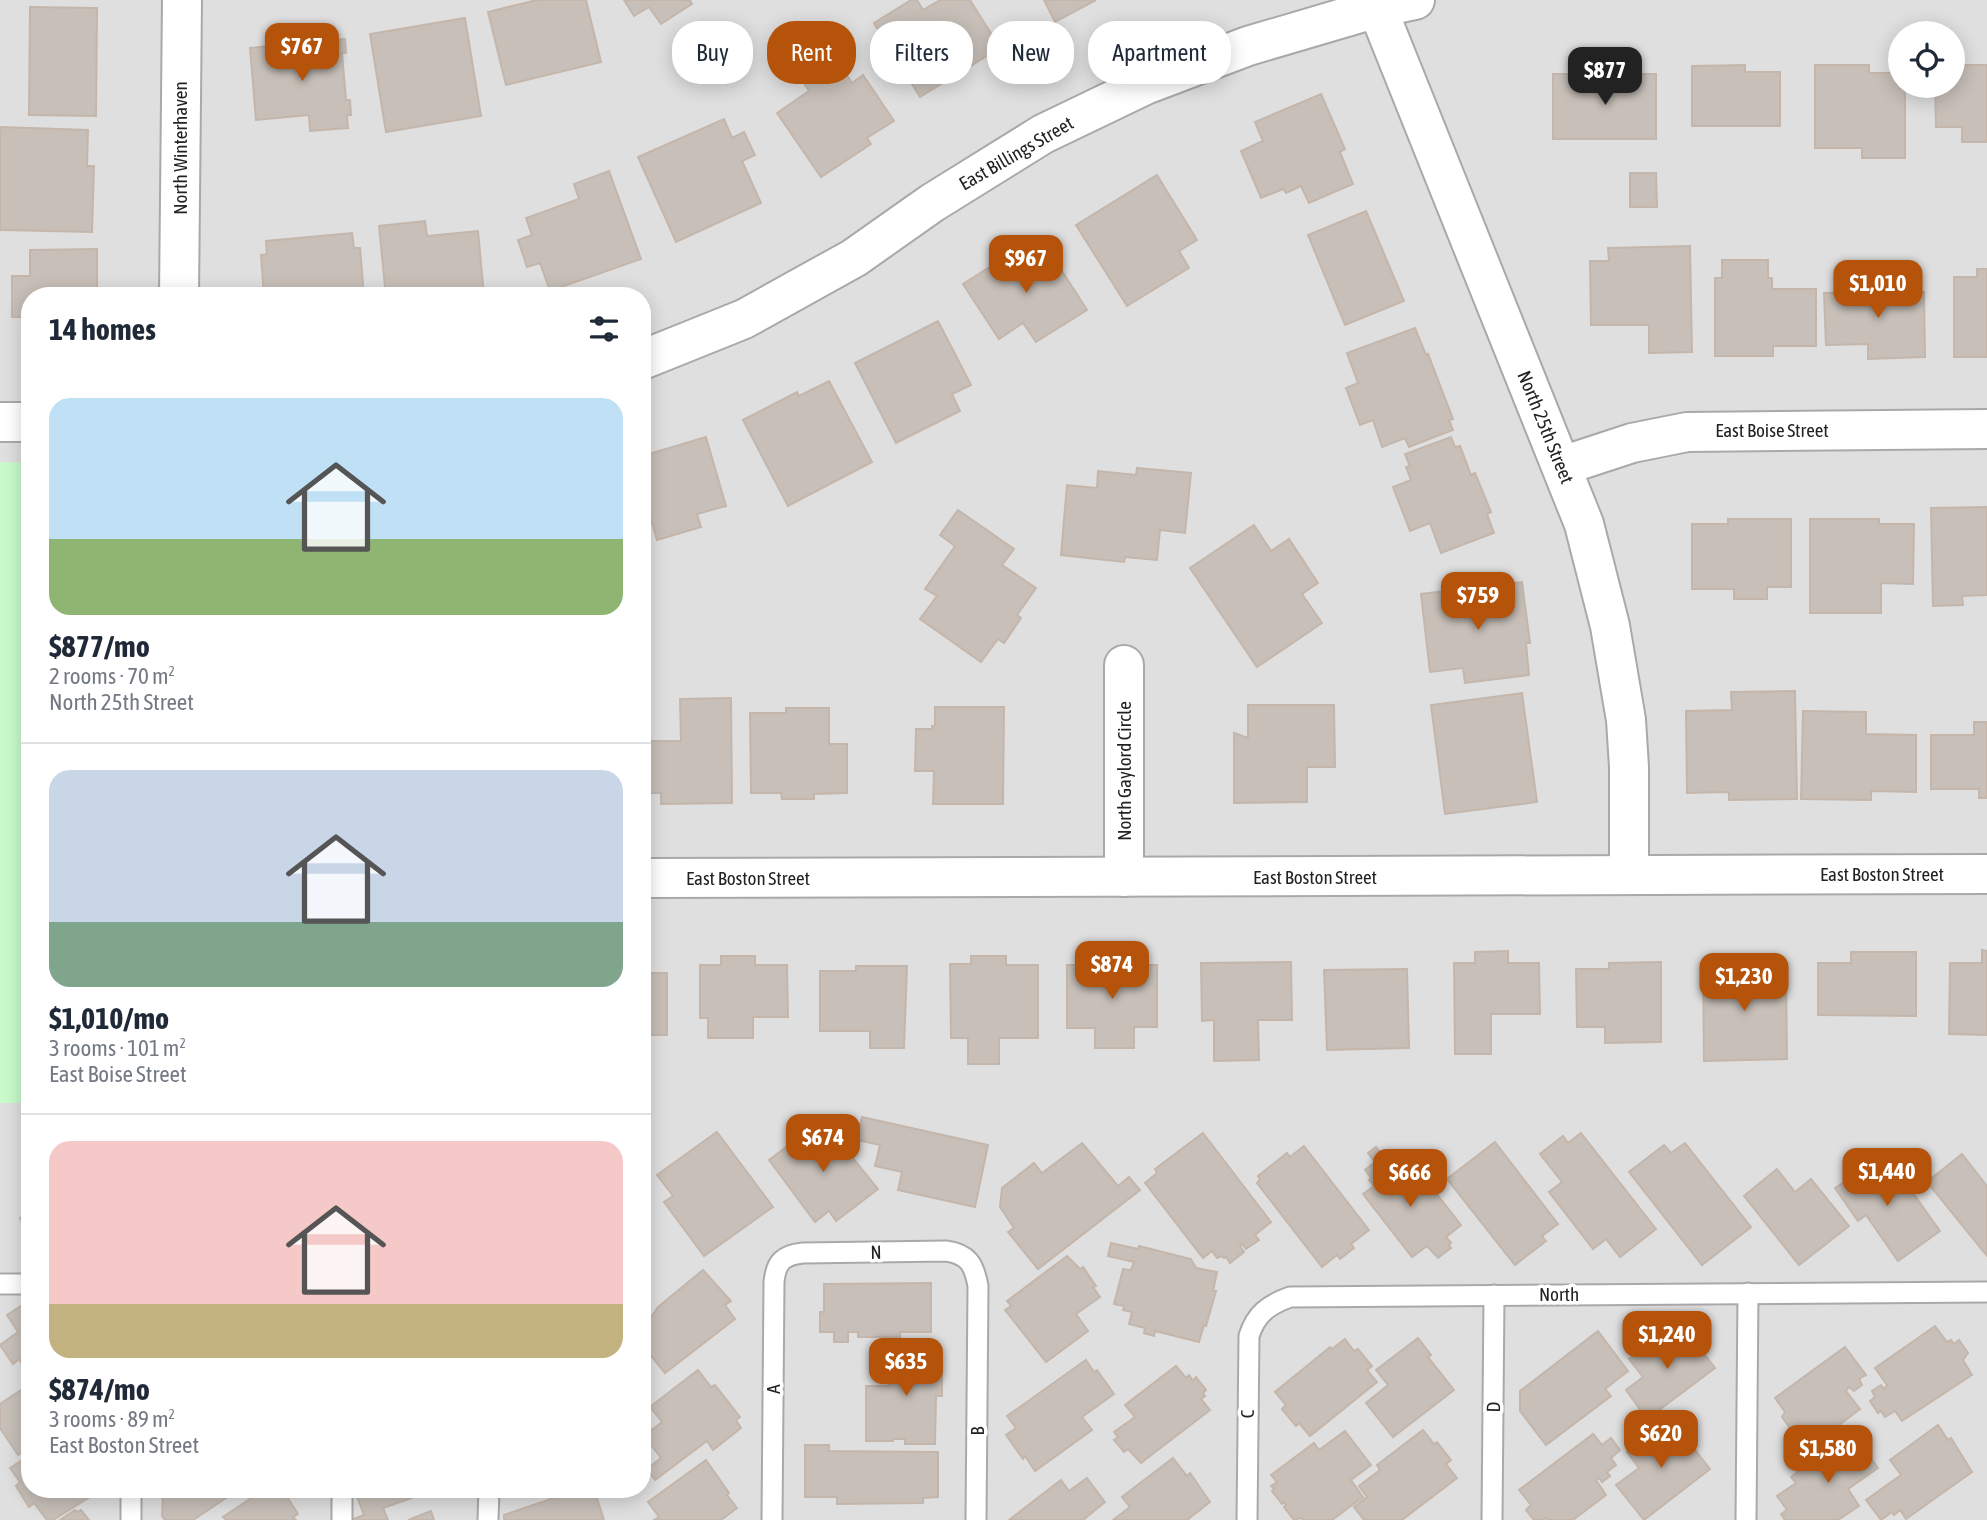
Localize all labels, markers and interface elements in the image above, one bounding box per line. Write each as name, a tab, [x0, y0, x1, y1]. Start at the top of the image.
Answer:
chip: Buy	[672, 21, 753, 84]
chip: Rent	[767, 21, 856, 84]
chip: Filters	[870, 21, 973, 84]
chip: New	[987, 21, 1074, 84]
chip: Apartment	[1088, 21, 1231, 84]
map controls	[1888, 21, 1965, 98]
button: locate	[1888, 21, 1965, 98]
pin: $767	[261, 24, 343, 83]
text: $767	[281, 33, 323, 59]
pin: $877	[1564, 48, 1646, 107]
text: $877	[1584, 57, 1626, 83]
street label: North Winterhaven	[169, 81, 191, 215]
street label: East Billings Street	[955, 111, 1077, 195]
pin: $967	[985, 236, 1067, 295]
text: $967	[1005, 245, 1047, 271]
pin: $1,010	[1821, 260, 1935, 320]
text: $1,010	[1850, 270, 1907, 296]
icon: filters	[585, 310, 623, 348]
text: 14 homes	[49, 312, 156, 346]
street label: North 25th Street	[1513, 367, 1579, 487]
street label: East Boise Street	[1715, 419, 1829, 441]
icon: home	[273, 444, 399, 570]
pin: $759	[1437, 572, 1519, 632]
text: $759	[1457, 582, 1499, 608]
text: $877/mo	[49, 629, 150, 663]
text: 2 rooms · 70 m²	[49, 663, 175, 689]
text: North 25th Street	[49, 689, 194, 715]
street label: North Gaylord Circle	[1113, 701, 1135, 841]
icon: home	[273, 816, 399, 942]
street label: East Boston Street	[1820, 863, 1944, 885]
street label: East Boston Street	[1253, 866, 1377, 888]
street label: East Boston Street	[686, 867, 810, 889]
pin: $874	[1071, 942, 1153, 1001]
text: $874	[1091, 951, 1133, 977]
pin: $1,230	[1687, 954, 1801, 1013]
text: $1,230	[1716, 963, 1773, 989]
text: $1,010/mo	[49, 1001, 169, 1035]
text: 3 rooms · 101 m²	[49, 1035, 186, 1061]
text: East Boise Street	[49, 1061, 187, 1087]
pin: $674	[782, 1114, 864, 1174]
text: $674	[802, 1124, 844, 1150]
pin: $1,440	[1830, 1148, 1944, 1208]
pin: $666	[1369, 1150, 1451, 1209]
text: $1,440	[1859, 1158, 1916, 1184]
text: $666	[1389, 1159, 1431, 1185]
icon: home	[273, 1187, 399, 1313]
street label: N	[870, 1241, 882, 1263]
street label: North	[1539, 1283, 1579, 1305]
pin: $1,240	[1610, 1312, 1724, 1371]
text: $1,240	[1639, 1321, 1696, 1347]
pin: $635	[865, 1338, 947, 1398]
text: $635	[885, 1348, 927, 1374]
text: $874/mo	[49, 1372, 150, 1406]
street label: A	[762, 1384, 784, 1394]
street label: D	[1482, 1401, 1504, 1413]
text: 3 rooms · 89 m²	[49, 1406, 175, 1432]
street label: C	[1236, 1409, 1258, 1418]
pin: $620	[1620, 1410, 1702, 1470]
text: $620	[1640, 1420, 1682, 1446]
street label: B	[966, 1426, 988, 1436]
pin: $1,580	[1771, 1426, 1885, 1485]
text: East Boston Street	[49, 1432, 199, 1458]
text: $1,580	[1800, 1435, 1857, 1461]

